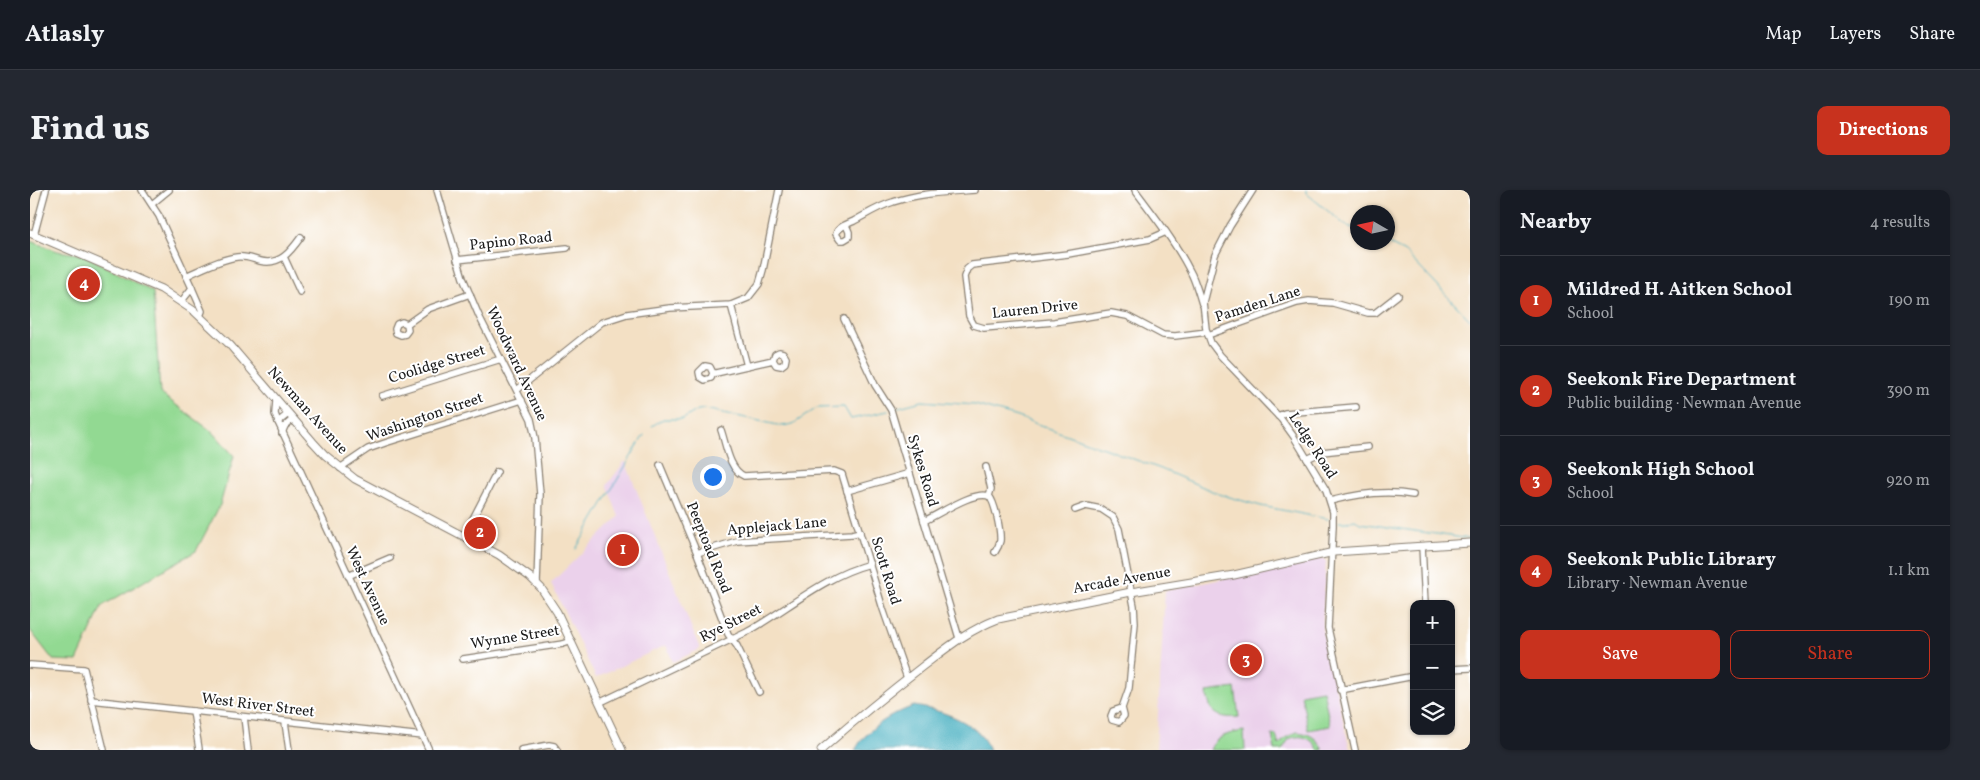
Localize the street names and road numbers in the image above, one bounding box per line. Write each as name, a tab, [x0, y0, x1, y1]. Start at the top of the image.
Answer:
street label: Papino Road	[469, 227, 553, 257]
street label: Pamden Lane	[1212, 281, 1304, 329]
street label: Lauren Drive	[991, 295, 1079, 325]
street label: Woodward Avenue	[480, 303, 552, 425]
street label: Coolidge Street	[386, 340, 488, 390]
street label: Newman Avenue	[262, 363, 352, 459]
street label: Washington Street	[364, 388, 486, 448]
street label: Ledge Road	[1283, 409, 1341, 483]
street label: Sykes Road	[901, 432, 943, 510]
street label: Peeptoad Road	[680, 499, 736, 597]
street label: Applejack Lane	[726, 512, 828, 542]
street label: Scott Road	[865, 534, 905, 608]
street label: West Avenue	[340, 543, 394, 629]
street label: Arcade Avenue	[1072, 562, 1172, 600]
street label: Rye Street	[696, 599, 766, 649]
street label: Wynne Street	[469, 621, 561, 655]
street label: West River Street	[200, 689, 316, 723]

